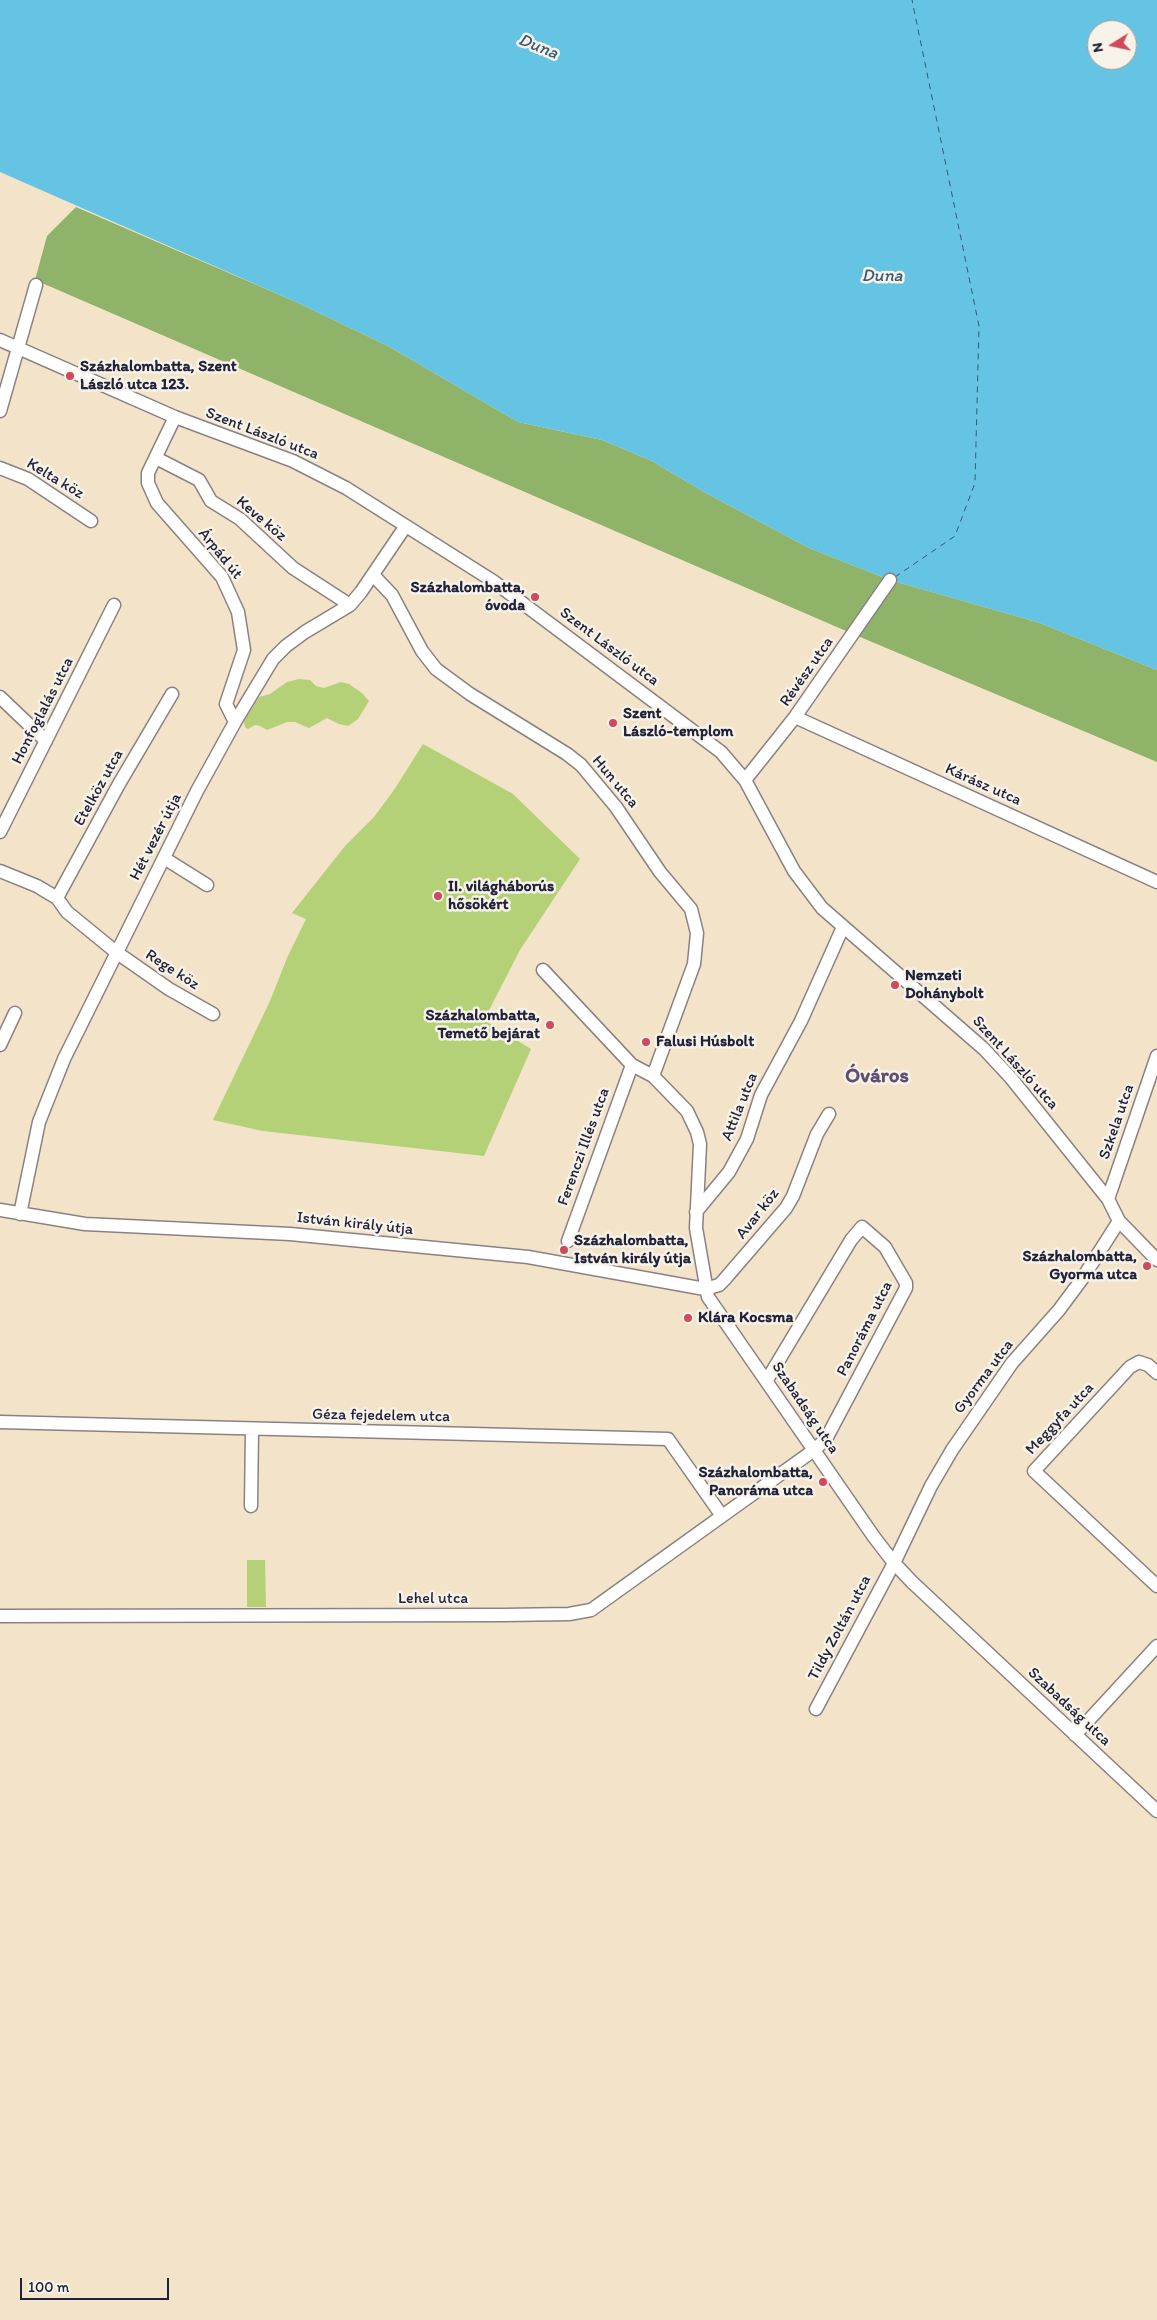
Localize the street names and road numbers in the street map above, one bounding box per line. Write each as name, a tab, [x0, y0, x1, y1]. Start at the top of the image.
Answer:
street label: Szent László utca	[203, 404, 321, 464]
street label: Kelta köz	[23, 454, 87, 504]
street label: Keve köz	[232, 492, 290, 546]
street label: Árpád út	[194, 525, 246, 583]
street label: Szent László utca	[556, 603, 662, 691]
street label: Révész utca	[776, 634, 838, 710]
street label: Honfoglalás utca	[8, 654, 78, 768]
street label: Etelköz utca	[70, 746, 128, 830]
street label: Hun utca	[588, 752, 642, 812]
street label: Kárász utca	[942, 760, 1024, 810]
street label: Hét vezér útja	[126, 790, 186, 884]
street label: Rege köz	[141, 946, 203, 994]
street label: Szent László utca	[968, 1012, 1062, 1114]
street label: Attila utca	[718, 1070, 762, 1144]
street label: Szkela utca	[1095, 1082, 1139, 1162]
street label: Ferenczi Illés utca	[554, 1086, 614, 1208]
street label: Avar köz	[732, 1185, 784, 1243]
street label: István király útja	[296, 1208, 414, 1240]
street label: Panoráma utca	[833, 1278, 897, 1380]
street label: Gyorma utca	[950, 1336, 1018, 1418]
street label: Szabadság utca	[767, 1358, 843, 1458]
street label: Meggyfa utca	[1022, 1379, 1098, 1459]
street label: Géza fejedelem utca	[312, 1405, 450, 1427]
street label: Tildy Zoltán utca	[804, 1572, 876, 1684]
street label: Lehel utca	[398, 1589, 468, 1609]
street label: Szabadság utca	[1023, 1664, 1115, 1750]

